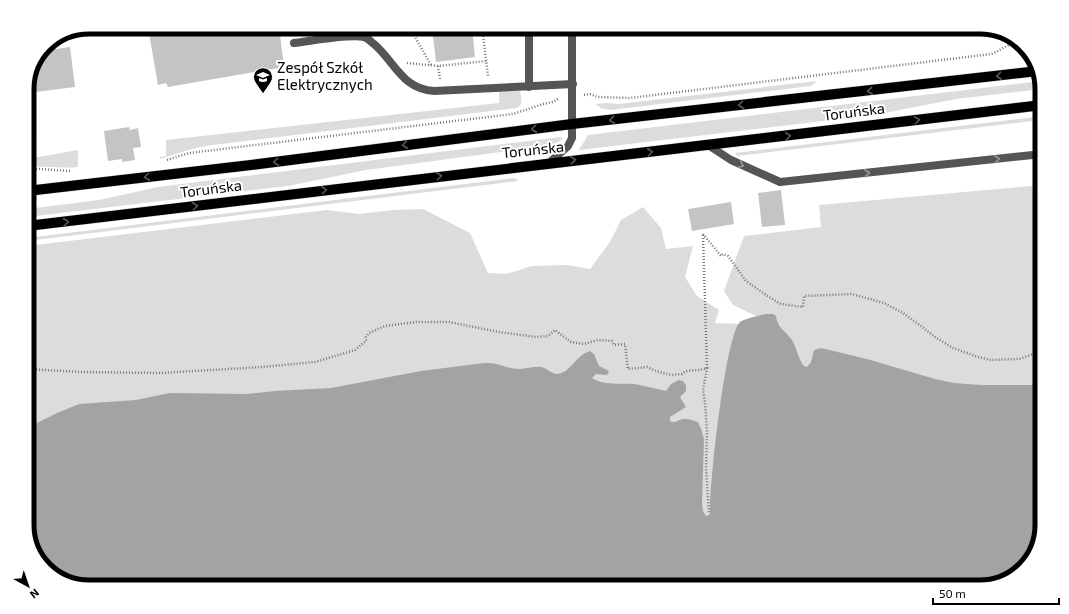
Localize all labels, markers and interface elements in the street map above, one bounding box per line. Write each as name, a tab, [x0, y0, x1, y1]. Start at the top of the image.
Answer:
place label: Zespół Szkół Elektrycznych	[277, 58, 373, 93]
school or university icon: Zespół Szkół Elektrycznych	[252, 66, 274, 94]
one-way arrow	[996, 71, 1002, 80]
one-way arrow	[867, 86, 873, 95]
street label: Toruńska	[822, 98, 886, 124]
one-way arrow	[738, 100, 744, 109]
one-way arrow	[608, 115, 615, 124]
one-way arrow	[914, 116, 920, 125]
one-way arrow	[531, 124, 537, 133]
one-way arrow	[785, 131, 791, 140]
street label: Toruńska	[501, 137, 565, 161]
one-way arrow	[402, 141, 408, 150]
one-way arrow	[647, 148, 653, 157]
one-way arrow	[994, 155, 1000, 164]
one-way arrow	[570, 156, 576, 165]
one-way arrow	[273, 157, 279, 166]
one-way arrow	[737, 160, 745, 168]
one-way arrow	[864, 168, 871, 177]
one-way arrow	[144, 172, 150, 181]
one-way arrow	[436, 172, 442, 181]
street label: Toruńska	[179, 175, 243, 201]
one-way arrow	[321, 186, 327, 195]
one-way arrow	[192, 202, 198, 211]
one-way arrow	[63, 217, 69, 226]
north arrow	[8, 566, 48, 606]
scale bar	[933, 580, 1059, 606]
text: 50 m	[939, 586, 966, 600]
text: N	[27, 587, 42, 602]

